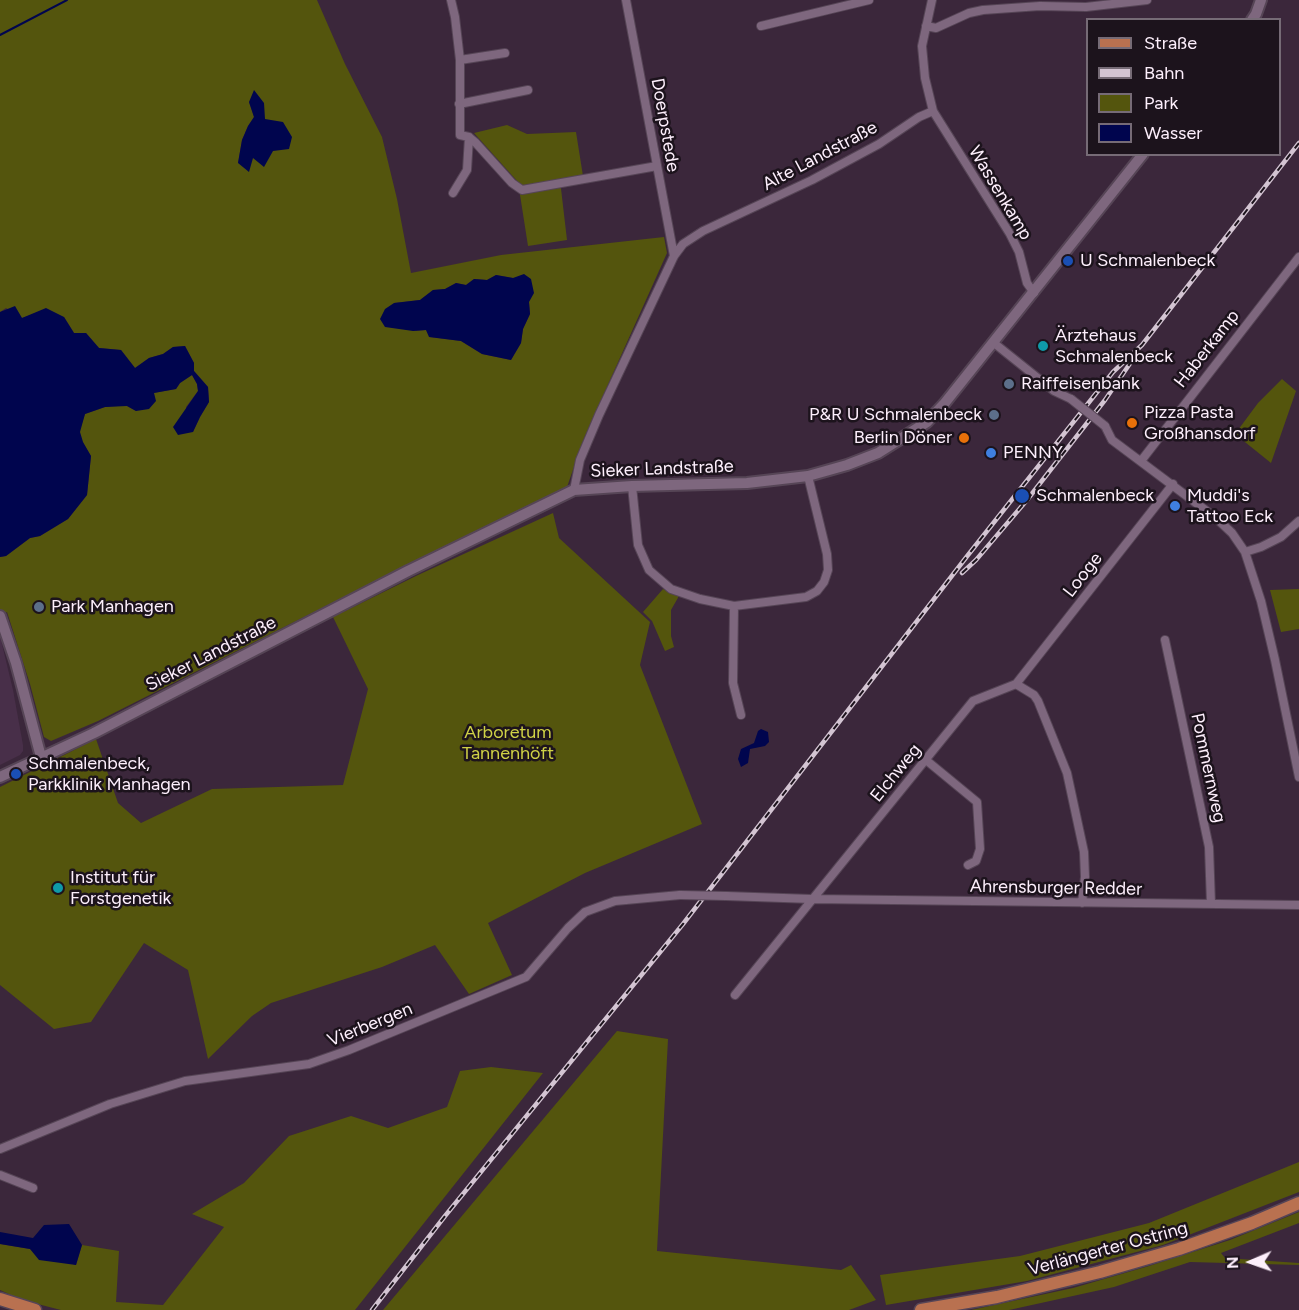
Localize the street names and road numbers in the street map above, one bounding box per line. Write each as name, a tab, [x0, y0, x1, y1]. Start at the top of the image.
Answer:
street label: Doerpstede	[646, 76, 684, 174]
street label: Alte Landstraße	[759, 117, 881, 195]
street label: Wassenkamp	[963, 142, 1037, 244]
street label: Haberkamp	[1170, 306, 1244, 392]
street label: Sieker Landstraße	[590, 456, 734, 482]
street label: Looge	[1059, 548, 1107, 602]
street label: Sieker Landstraße	[142, 612, 280, 696]
street label: Pommernweg	[1186, 711, 1230, 825]
street label: Elchweg	[866, 740, 926, 806]
street label: Ahrensburger Redder	[970, 876, 1142, 900]
street label: Vierbergen	[324, 998, 416, 1052]
street label: Verlängerter Ostring	[1026, 1217, 1190, 1281]

